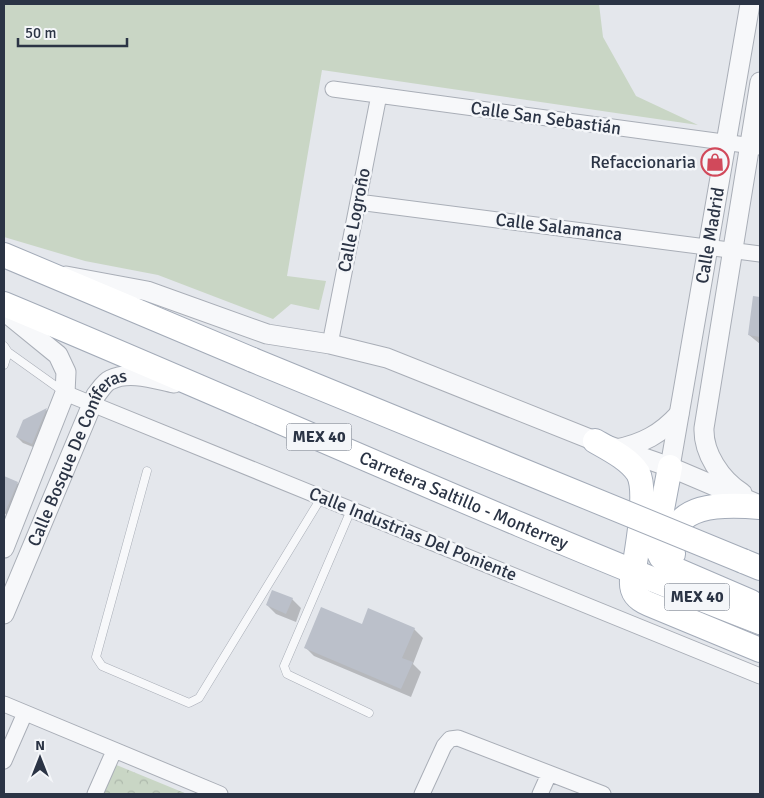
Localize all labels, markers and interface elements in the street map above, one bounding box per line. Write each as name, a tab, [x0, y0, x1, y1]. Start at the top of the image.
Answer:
scale bar	[18, 15, 126, 47]
text: 50 m	[25, 24, 56, 42]
street label: Calle San Sebastián	[469, 97, 623, 139]
shop icon: Refaccionaria	[700, 147, 730, 177]
place label: Refaccionaria	[590, 151, 696, 173]
street label: Calle Logroño	[333, 166, 375, 274]
street label: Calle Madrid	[691, 185, 729, 285]
street label: Calle Salamanca	[494, 208, 624, 246]
street label: Calle Bosque De Coníferas	[23, 365, 128, 550]
road number: MEX 40	[286, 424, 352, 451]
street label: Carretera Saltillo - Monterrey	[356, 446, 572, 555]
street label: Calle Industrias Del Poniente	[306, 482, 520, 586]
road number: MEX 40	[664, 584, 730, 610]
north arrow	[15, 733, 65, 783]
text: N	[35, 737, 45, 754]

